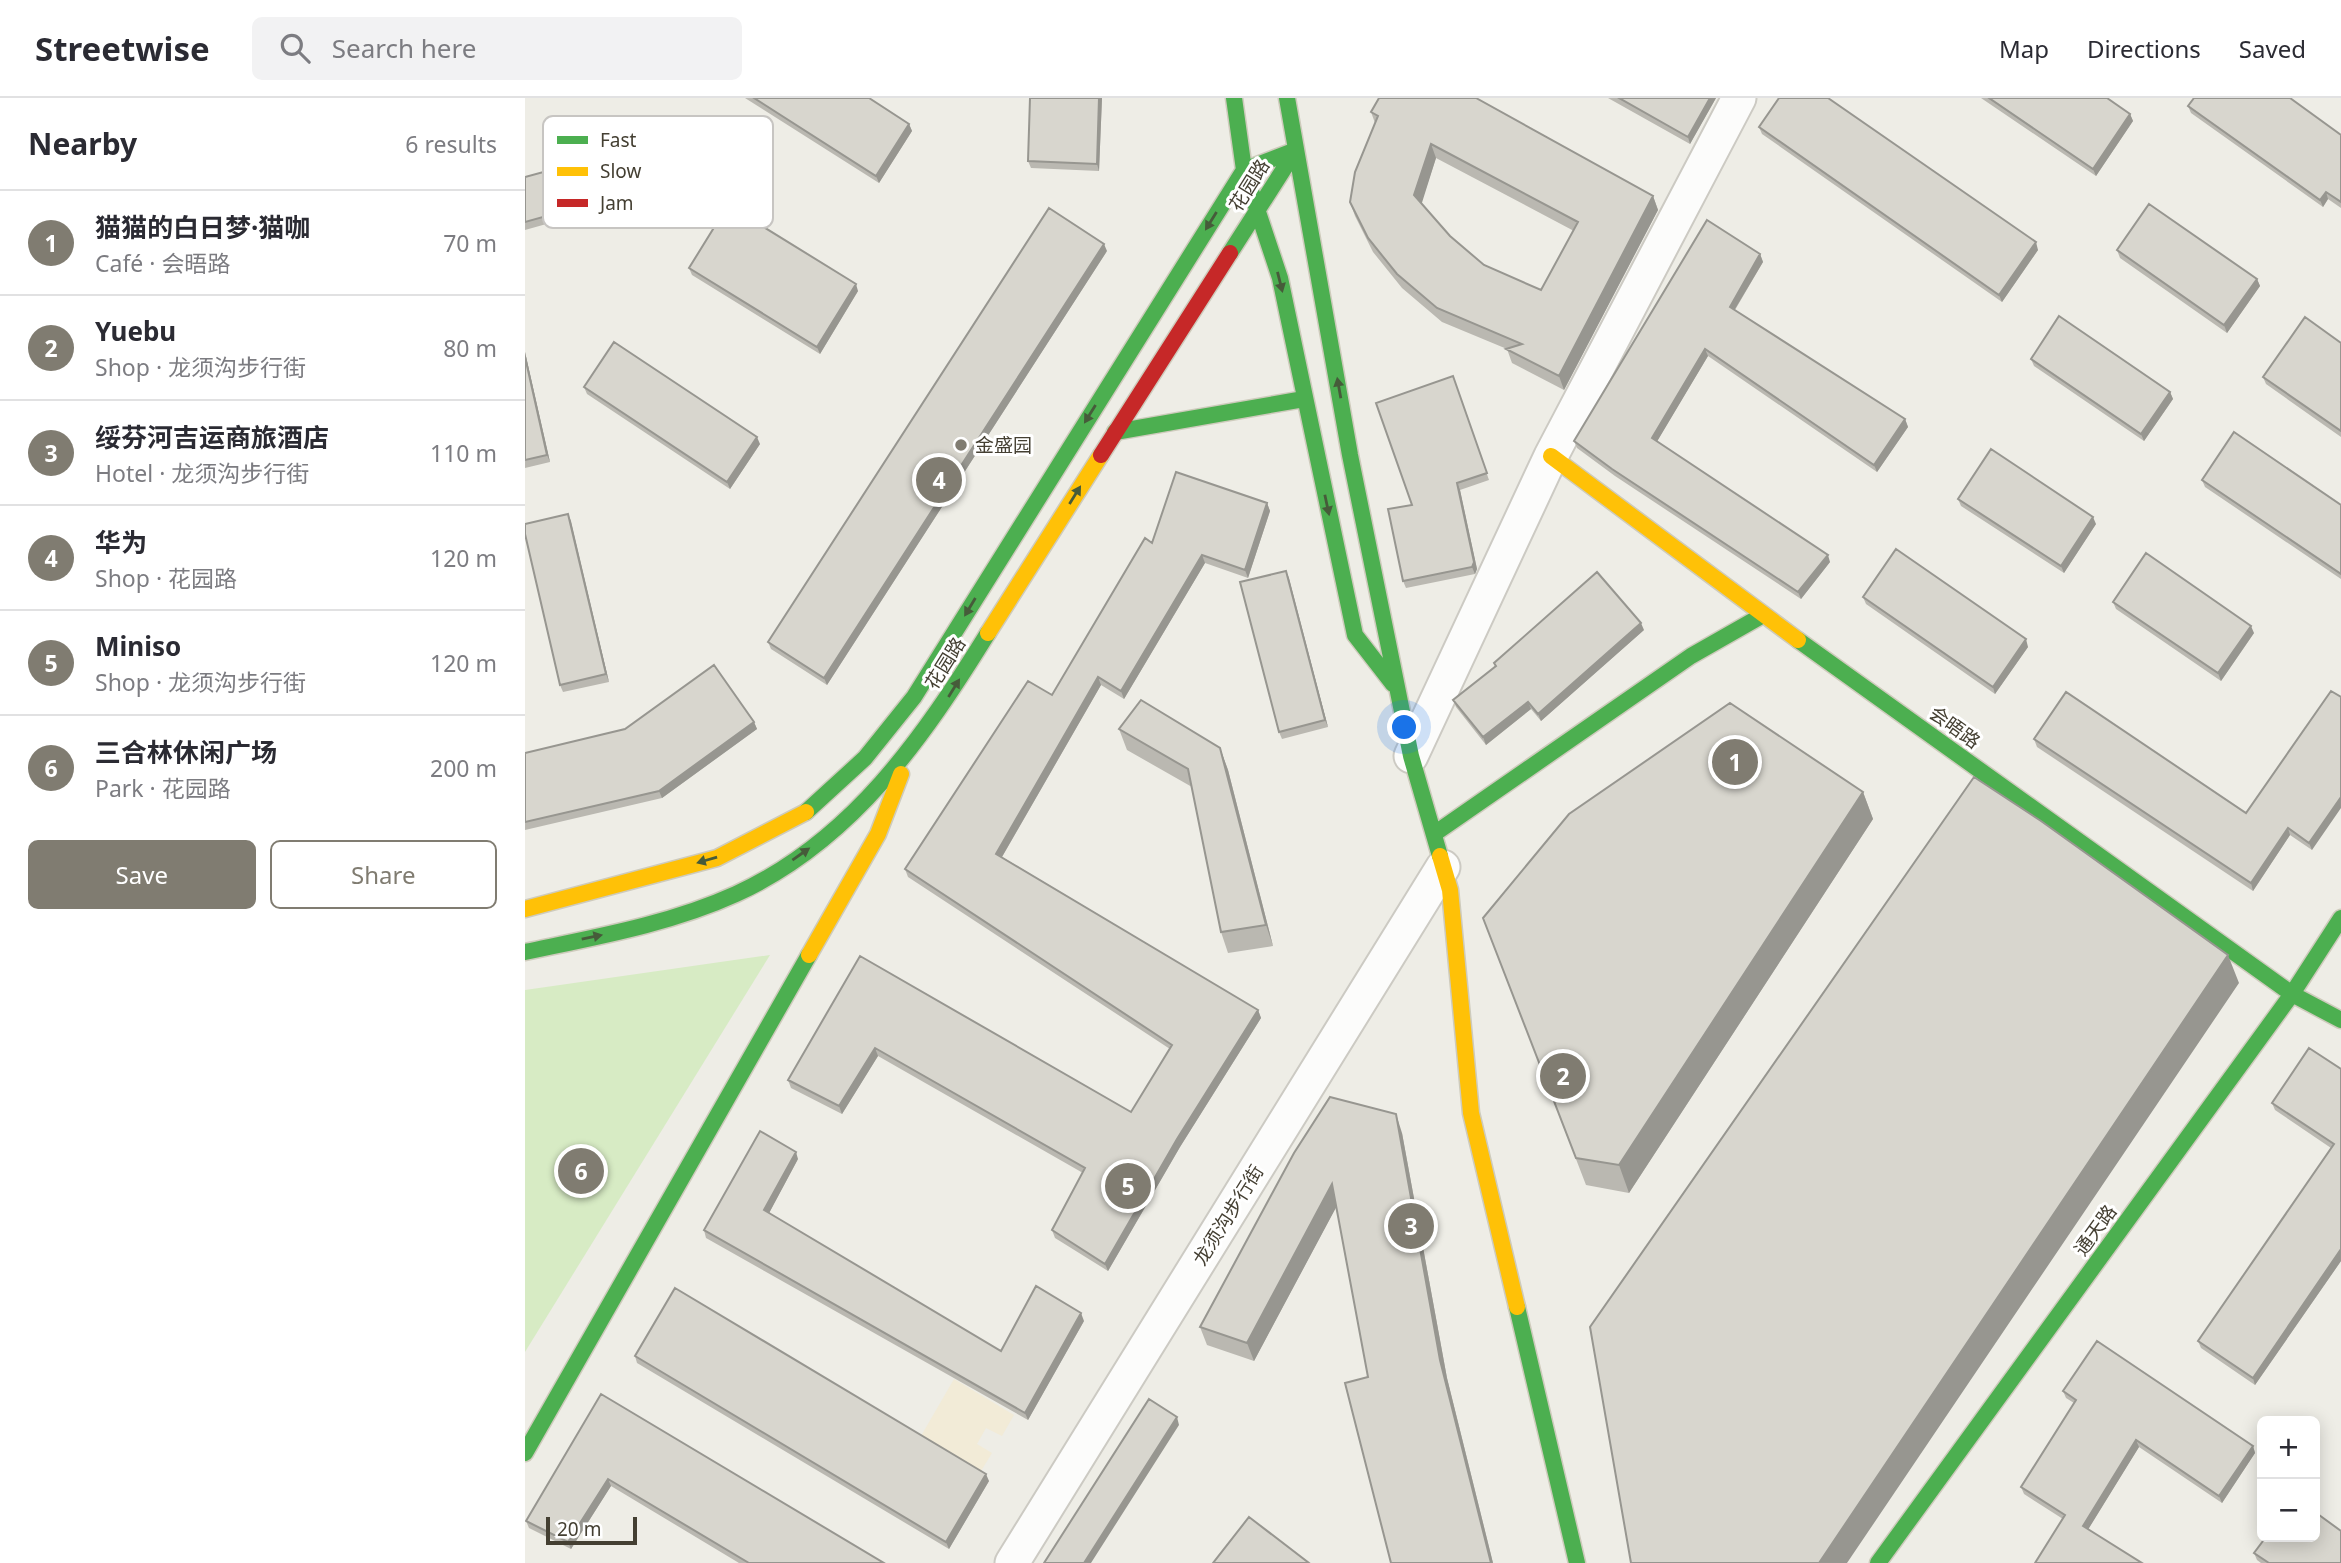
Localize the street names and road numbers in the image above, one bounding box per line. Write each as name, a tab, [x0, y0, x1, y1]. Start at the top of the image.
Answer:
street label: 花园路	[1223, 154, 1275, 216]
street label: 花园路	[919, 632, 971, 694]
street label: 会晤路	[1924, 700, 1986, 754]
street label: 龙须沟步行街	[1187, 1160, 1269, 1270]
street label: 通天路	[2068, 1199, 2122, 1261]

